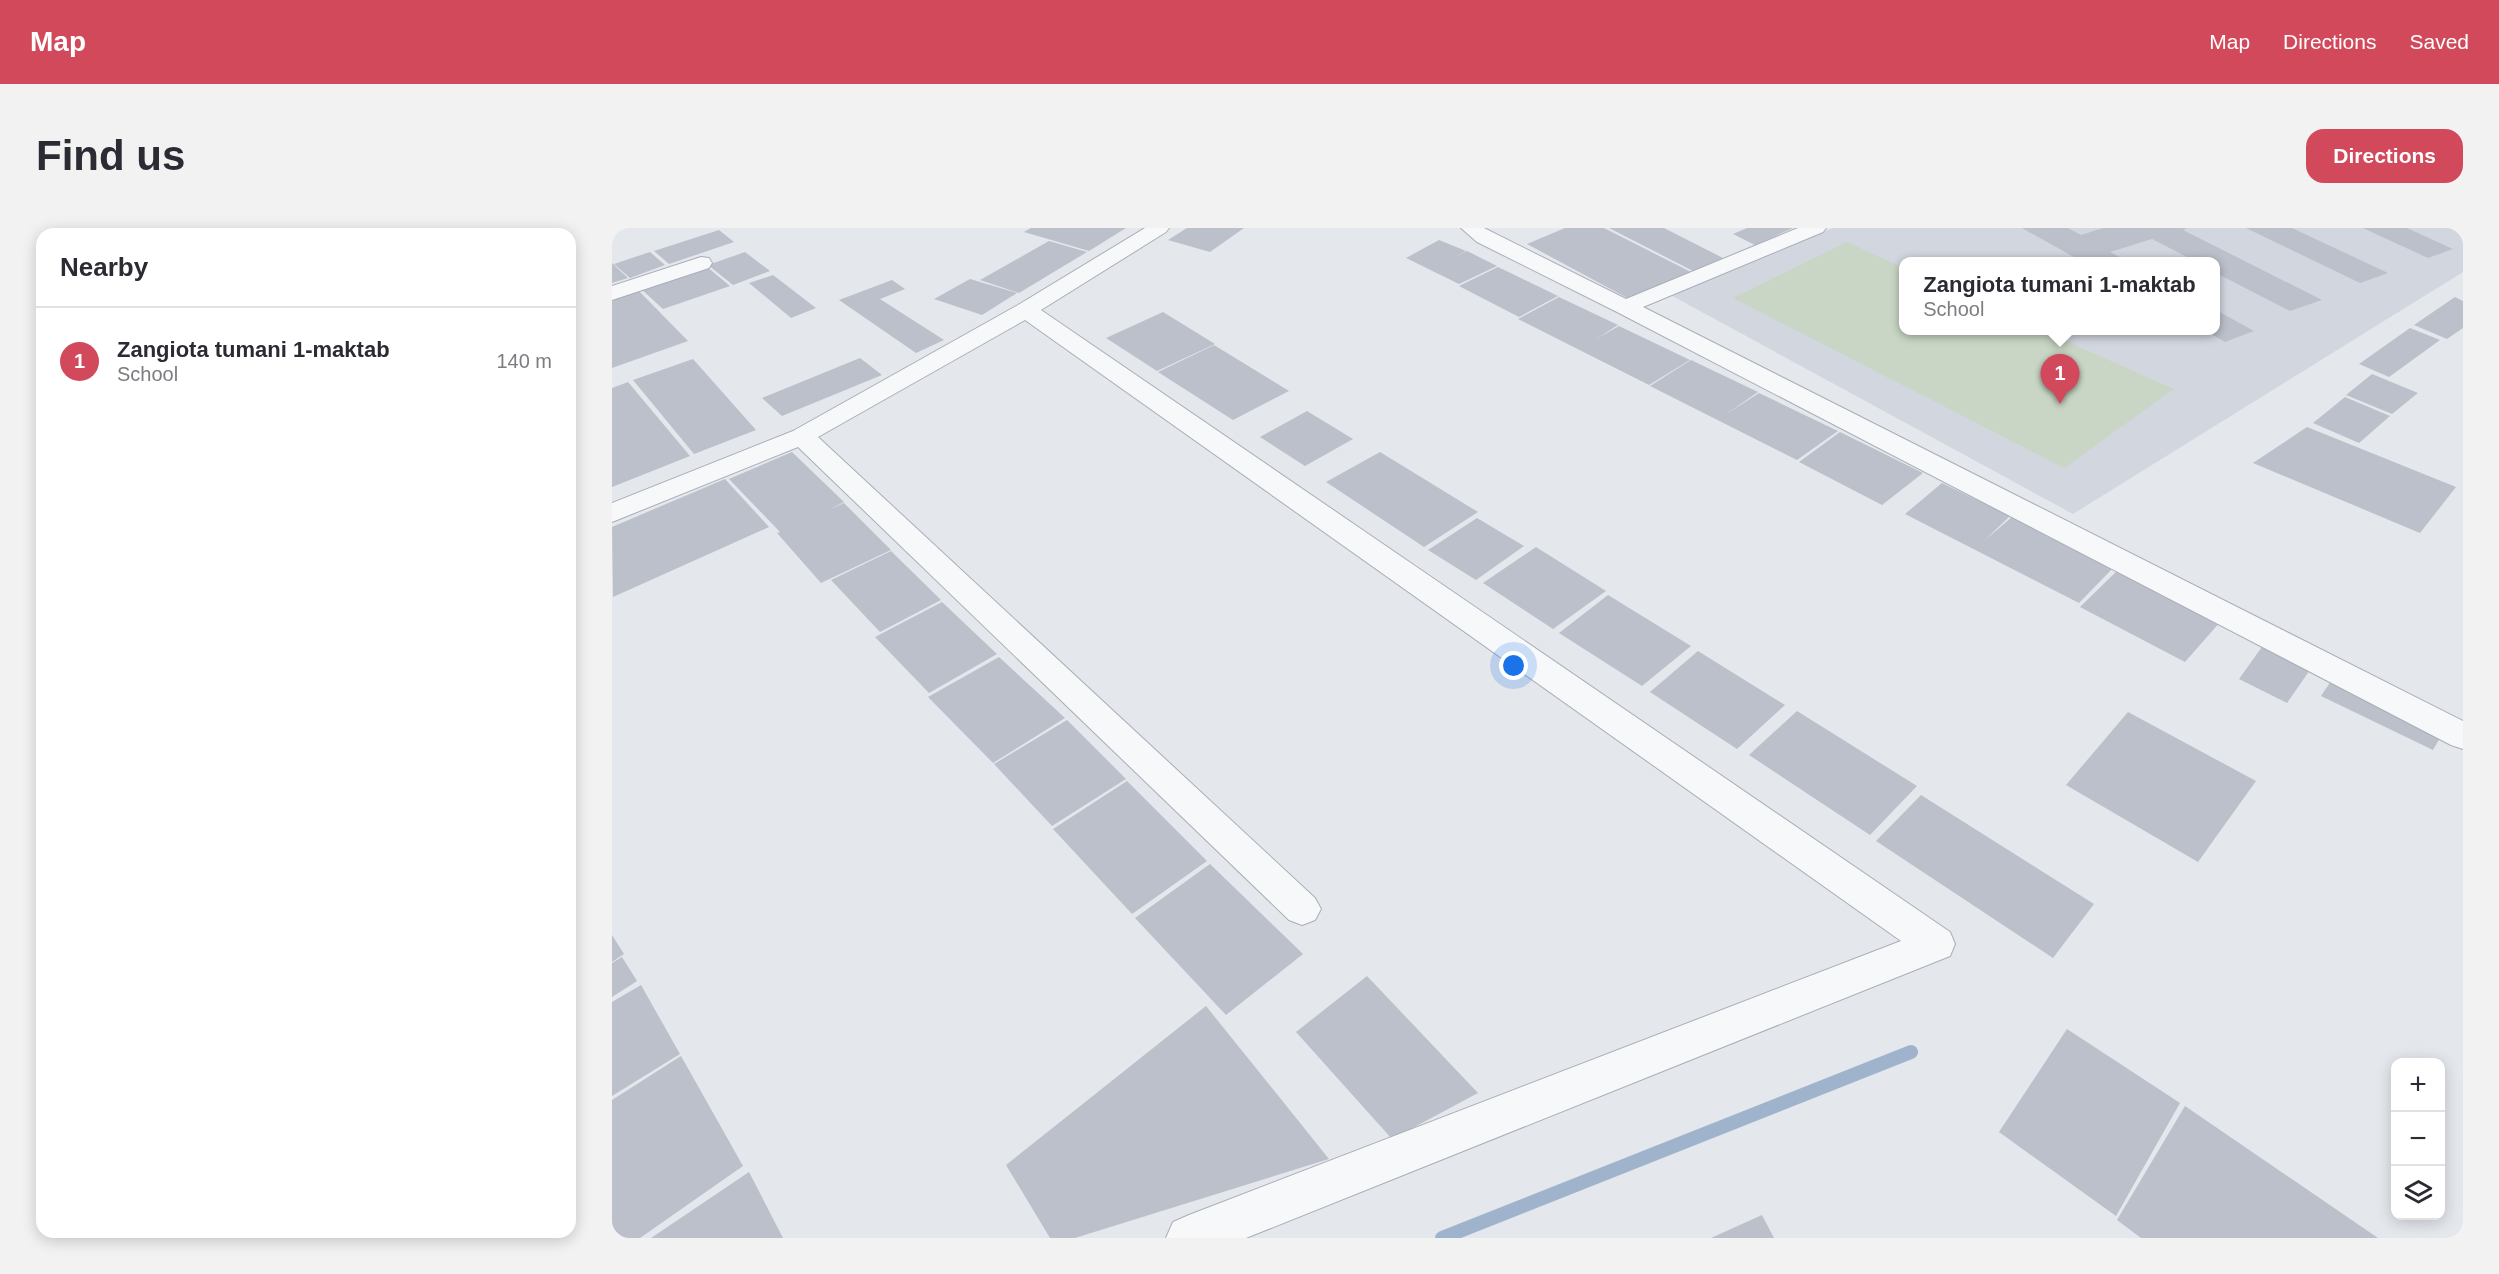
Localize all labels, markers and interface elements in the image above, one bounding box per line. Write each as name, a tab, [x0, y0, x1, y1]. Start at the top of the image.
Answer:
text: Map	[30, 26, 86, 57]
text: Map	[2209, 30, 2250, 53]
text: Directions	[2283, 30, 2376, 53]
text: Saved	[2409, 30, 2469, 53]
button: Directions	[2306, 129, 2463, 183]
text: Find us	[36, 132, 185, 179]
text: Nearby	[60, 252, 148, 282]
popup	[1899, 257, 2220, 335]
text: Zangiota tumani 1-maktab	[1923, 272, 2196, 297]
text: School	[1923, 298, 1984, 320]
text: Zangiota tumani 1-maktab	[117, 337, 390, 362]
text: 1	[74, 350, 85, 372]
text: 140 m	[496, 350, 552, 372]
pin: 1	[2040, 354, 2080, 404]
text: School	[117, 363, 178, 385]
your location	[1499, 651, 1528, 680]
map controls	[2391, 1058, 2445, 1220]
button: +	[2391, 1058, 2445, 1112]
button: −	[2391, 1112, 2445, 1166]
button: layers	[2391, 1166, 2445, 1220]

